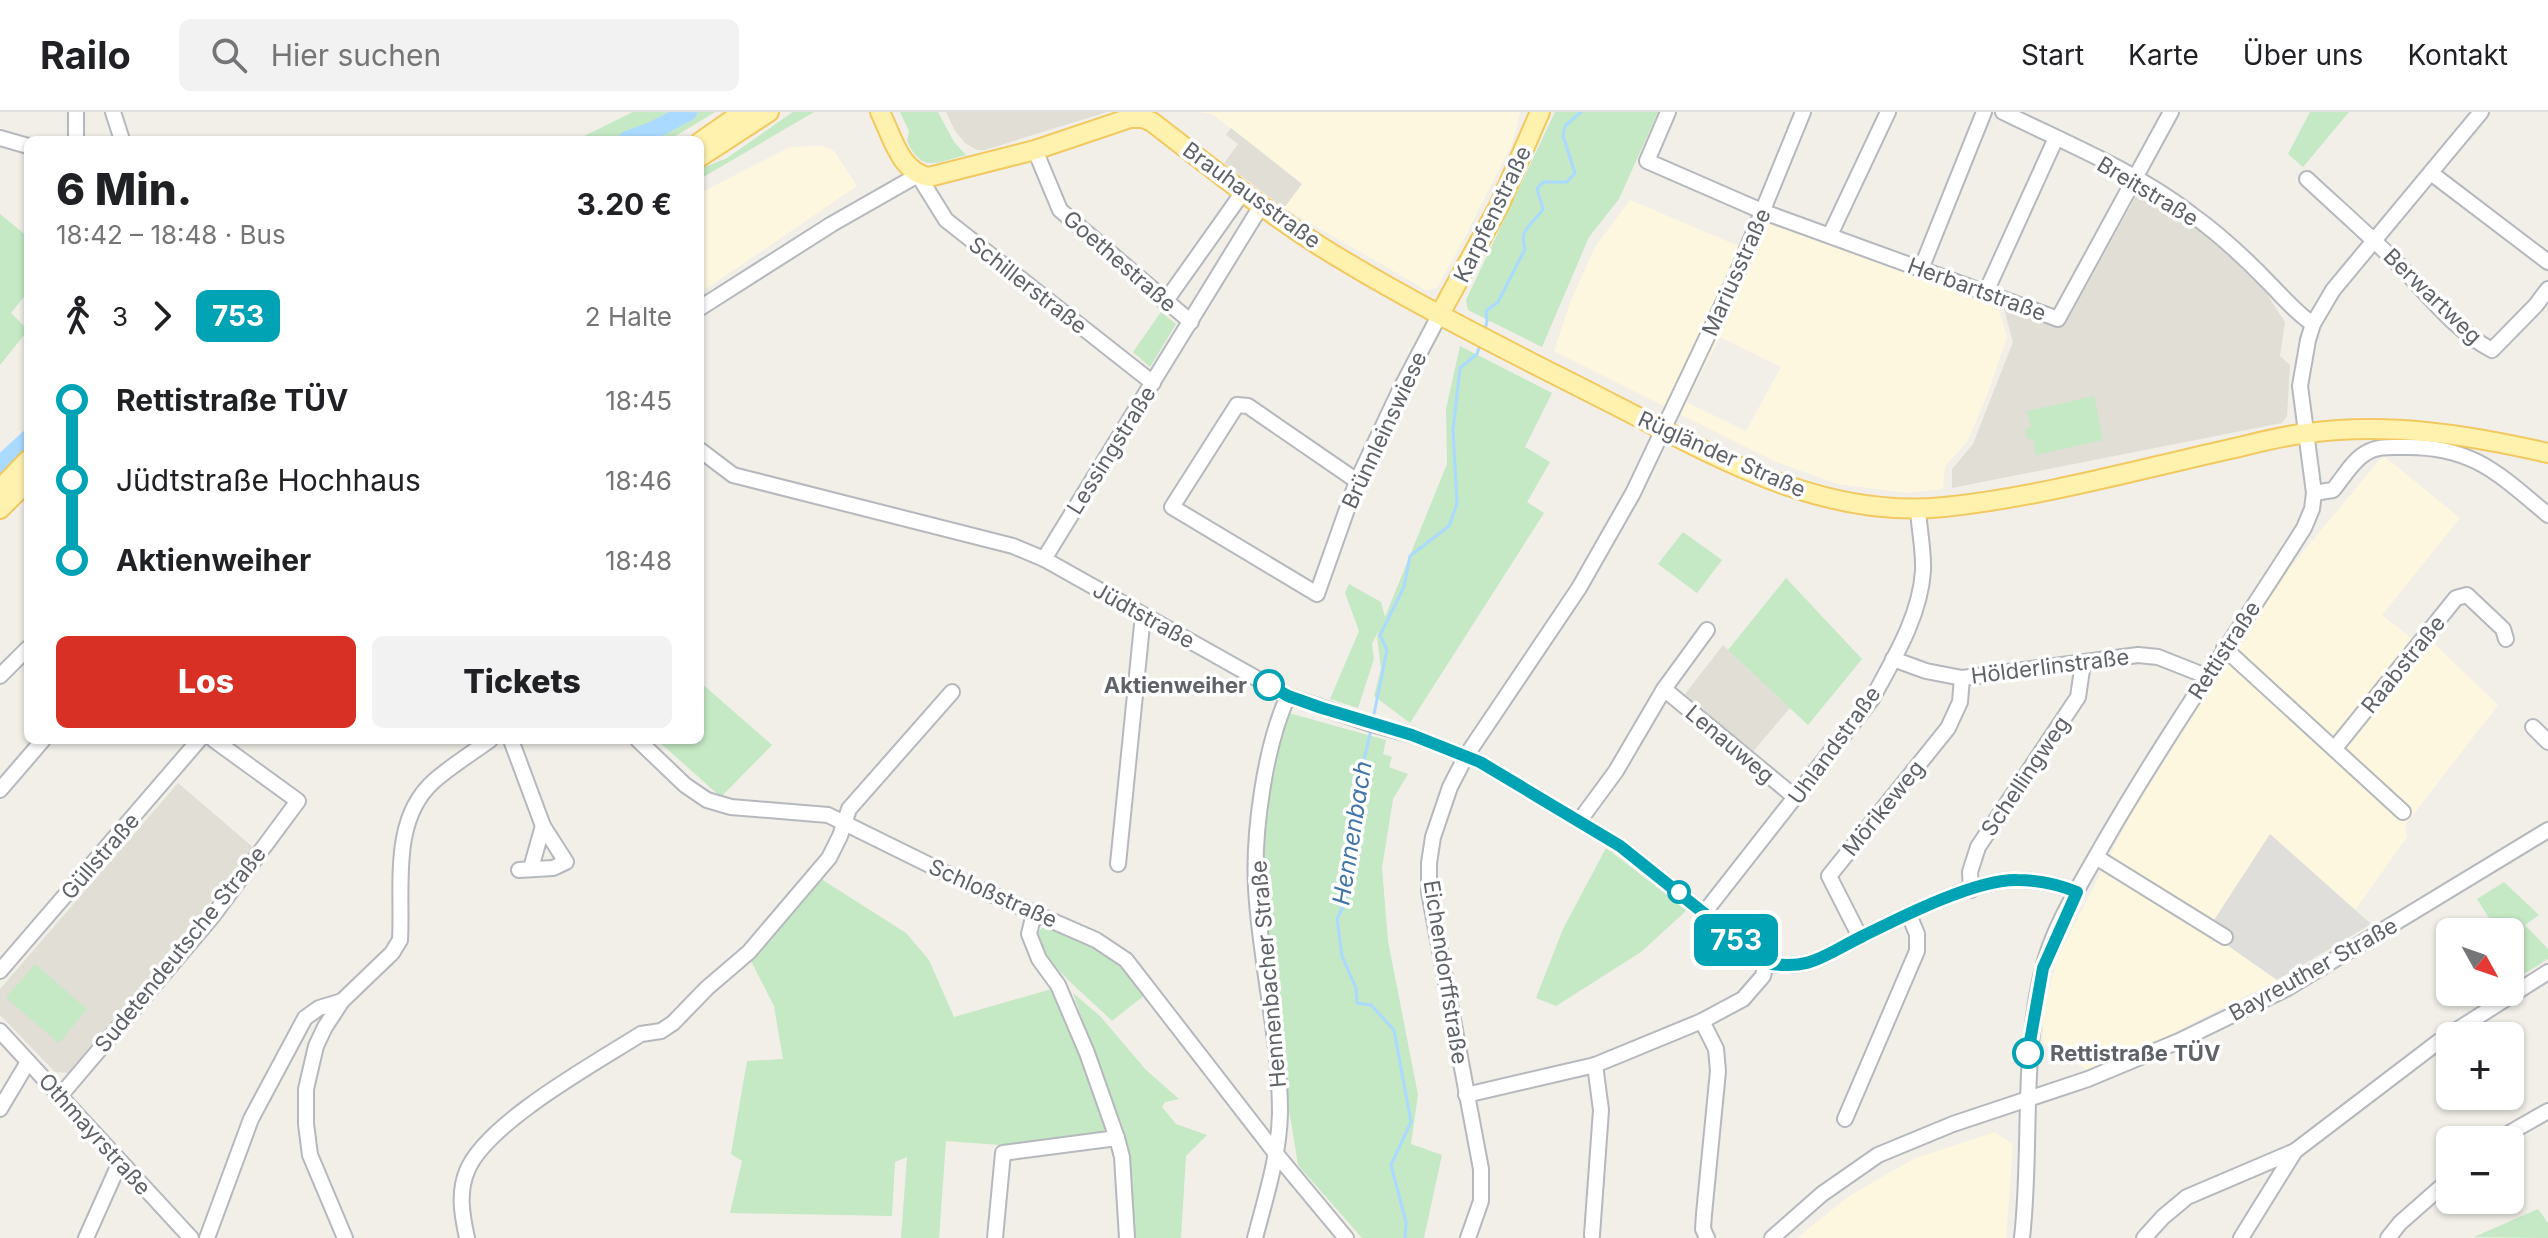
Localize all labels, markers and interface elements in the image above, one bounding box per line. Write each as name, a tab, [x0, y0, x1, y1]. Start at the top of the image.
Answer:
search box	[179, 19, 739, 91]
text: Railo	[40, 32, 131, 78]
icon: search	[207, 33, 251, 77]
text: Hier suchen	[271, 37, 441, 73]
text: Start	[2021, 38, 2084, 72]
text: Karte	[2128, 38, 2199, 72]
text: Über uns	[2243, 38, 2363, 72]
text: Kontakt	[2407, 38, 2508, 72]
street label: Brauhausstraße	[1178, 136, 1326, 254]
street label: Karpfenstraße	[1448, 142, 1536, 286]
street label: Breitstraße	[2093, 151, 2203, 231]
text: 6 Min.	[56, 162, 192, 216]
text: 3.20 €	[576, 186, 672, 222]
street label: Mariusstraße	[1696, 204, 1776, 340]
street label: Goethestraße	[1058, 205, 1182, 317]
text: 18:42 – 18:48 · Bus	[56, 219, 286, 250]
street label: Schillerstraße	[964, 231, 1092, 339]
street label: Berwartweg	[2379, 243, 2487, 349]
street label: Herbartstraße	[1904, 252, 2050, 326]
icon: walk	[56, 294, 100, 338]
icon: forward	[140, 294, 184, 338]
text: 753	[212, 299, 264, 333]
text: 3	[112, 301, 128, 332]
text: 2 Halte	[585, 301, 672, 332]
street label: Brünnleinswiese	[1336, 347, 1432, 513]
street label: Lessingstraße	[1061, 381, 1161, 519]
text: Rettistraße TÜV	[116, 382, 348, 418]
text: 18:45	[605, 385, 672, 416]
street label: Rügländer Straße	[1634, 405, 1810, 503]
text: Jüdtstraße Hochhaus	[116, 462, 421, 498]
text: 18:46	[605, 465, 672, 496]
text: Aktienweiher	[116, 542, 311, 578]
text: 18:48	[605, 545, 672, 576]
street label: Jüdtstraße	[1089, 576, 1199, 654]
street label: Rettistraße	[2183, 596, 2265, 704]
street label: Raabstraße	[2356, 610, 2450, 718]
button: Los	[56, 636, 356, 728]
button: Tickets	[372, 636, 672, 728]
street label: Hölderlinstraße	[1969, 643, 2131, 689]
marker: Aktienweiher	[1254, 670, 1284, 700]
place label: Aktienweiher	[1104, 672, 1247, 698]
street label: Uhlandstraße	[1783, 681, 1885, 809]
street label: Lenauweg	[1680, 699, 1780, 789]
street label: Schellingweg	[1975, 711, 2075, 841]
street label: Mörikeweg	[1837, 755, 1929, 861]
water label: Hennenbach	[1326, 759, 1378, 907]
street label: Güllstraße	[55, 808, 145, 904]
street label: Sudetendeutsche Straße	[89, 841, 271, 1057]
street label: Schloßstraße	[925, 853, 1061, 933]
street label: Hennenbacher Straße	[1245, 859, 1291, 1089]
street label: Eichendorffstraße	[1419, 878, 1473, 1066]
unlabelled marker	[1668, 881, 1690, 903]
street label: Bayreuther Straße	[2224, 912, 2402, 1026]
line badge: 753	[1690, 914, 1782, 966]
north arrow	[2436, 918, 2524, 1006]
map controls	[2436, 918, 2524, 1214]
text: 753	[1710, 923, 1762, 957]
button: +	[2436, 1022, 2524, 1110]
marker: Rettistraße TÜV	[2013, 1038, 2043, 1068]
place label: Rettistraße TÜV	[2050, 1040, 2220, 1066]
street label: Othmayrstraße	[34, 1068, 156, 1200]
button: −	[2436, 1126, 2524, 1214]

